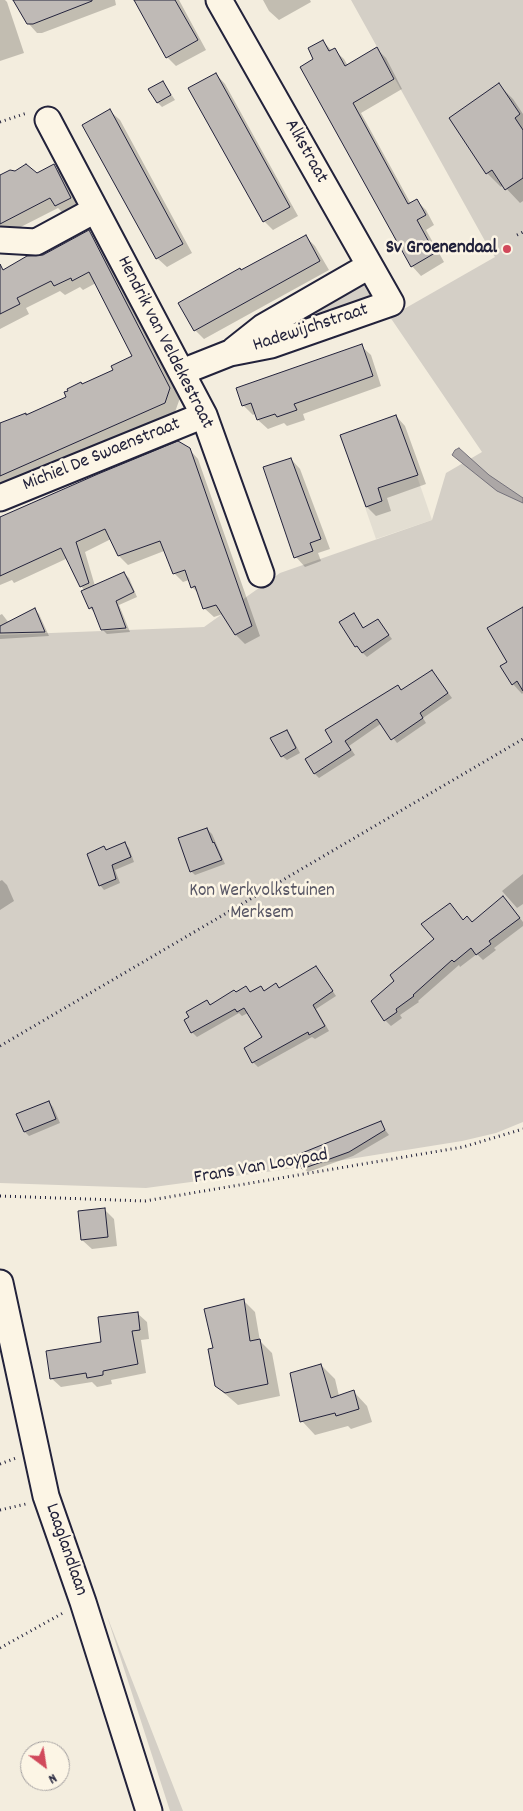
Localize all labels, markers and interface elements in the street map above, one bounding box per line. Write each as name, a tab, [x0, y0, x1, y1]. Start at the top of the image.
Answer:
street label: Alkstraat	[278, 116, 332, 188]
place label: Sv Groenendaal	[386, 238, 497, 260]
marker: Sv Groenendaal	[501, 243, 513, 255]
street label: Hendrik van Veldekestraat	[111, 253, 217, 433]
street label: Hadewijchstraat	[250, 300, 372, 358]
street label: Michiel De Swaenstraat	[20, 414, 184, 498]
park label: Kon Werkvolkstuinen Merksem	[189, 881, 335, 925]
street label: Frans Van Looypad	[192, 1145, 330, 1191]
street label: Laaglandlaan	[39, 1501, 91, 1599]
north arrow	[20, 1741, 70, 1791]
text: N	[44, 1768, 60, 1788]

